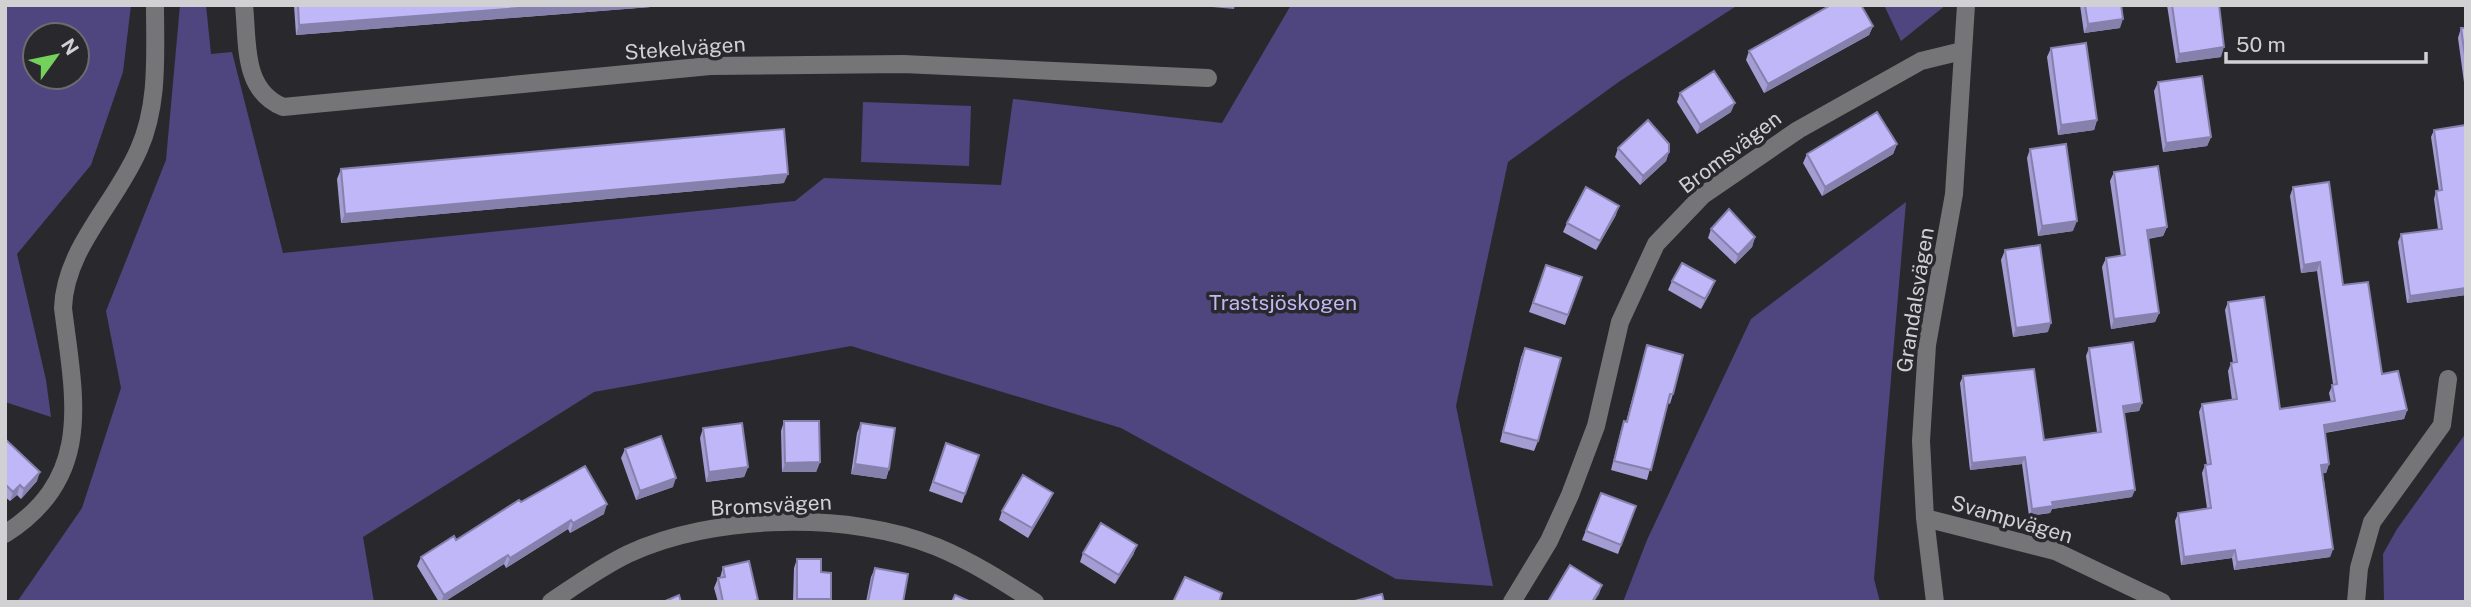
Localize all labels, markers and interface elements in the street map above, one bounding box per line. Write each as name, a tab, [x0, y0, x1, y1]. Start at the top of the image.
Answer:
north arrow	[21, 21, 91, 91]
scale bar	[2226, 21, 2426, 65]
street label: Stekelvägen	[624, 31, 746, 65]
text: 50 m	[2236, 32, 2286, 57]
text: N	[57, 35, 84, 59]
street label: Bromsvägen	[1674, 106, 1786, 198]
street label: Grandalsvägen	[1891, 226, 1939, 374]
park label: Trastsjöskogen	[1209, 290, 1357, 315]
street label: Bromsvägen	[710, 489, 832, 521]
street label: Svampvägen	[1948, 490, 2076, 548]

